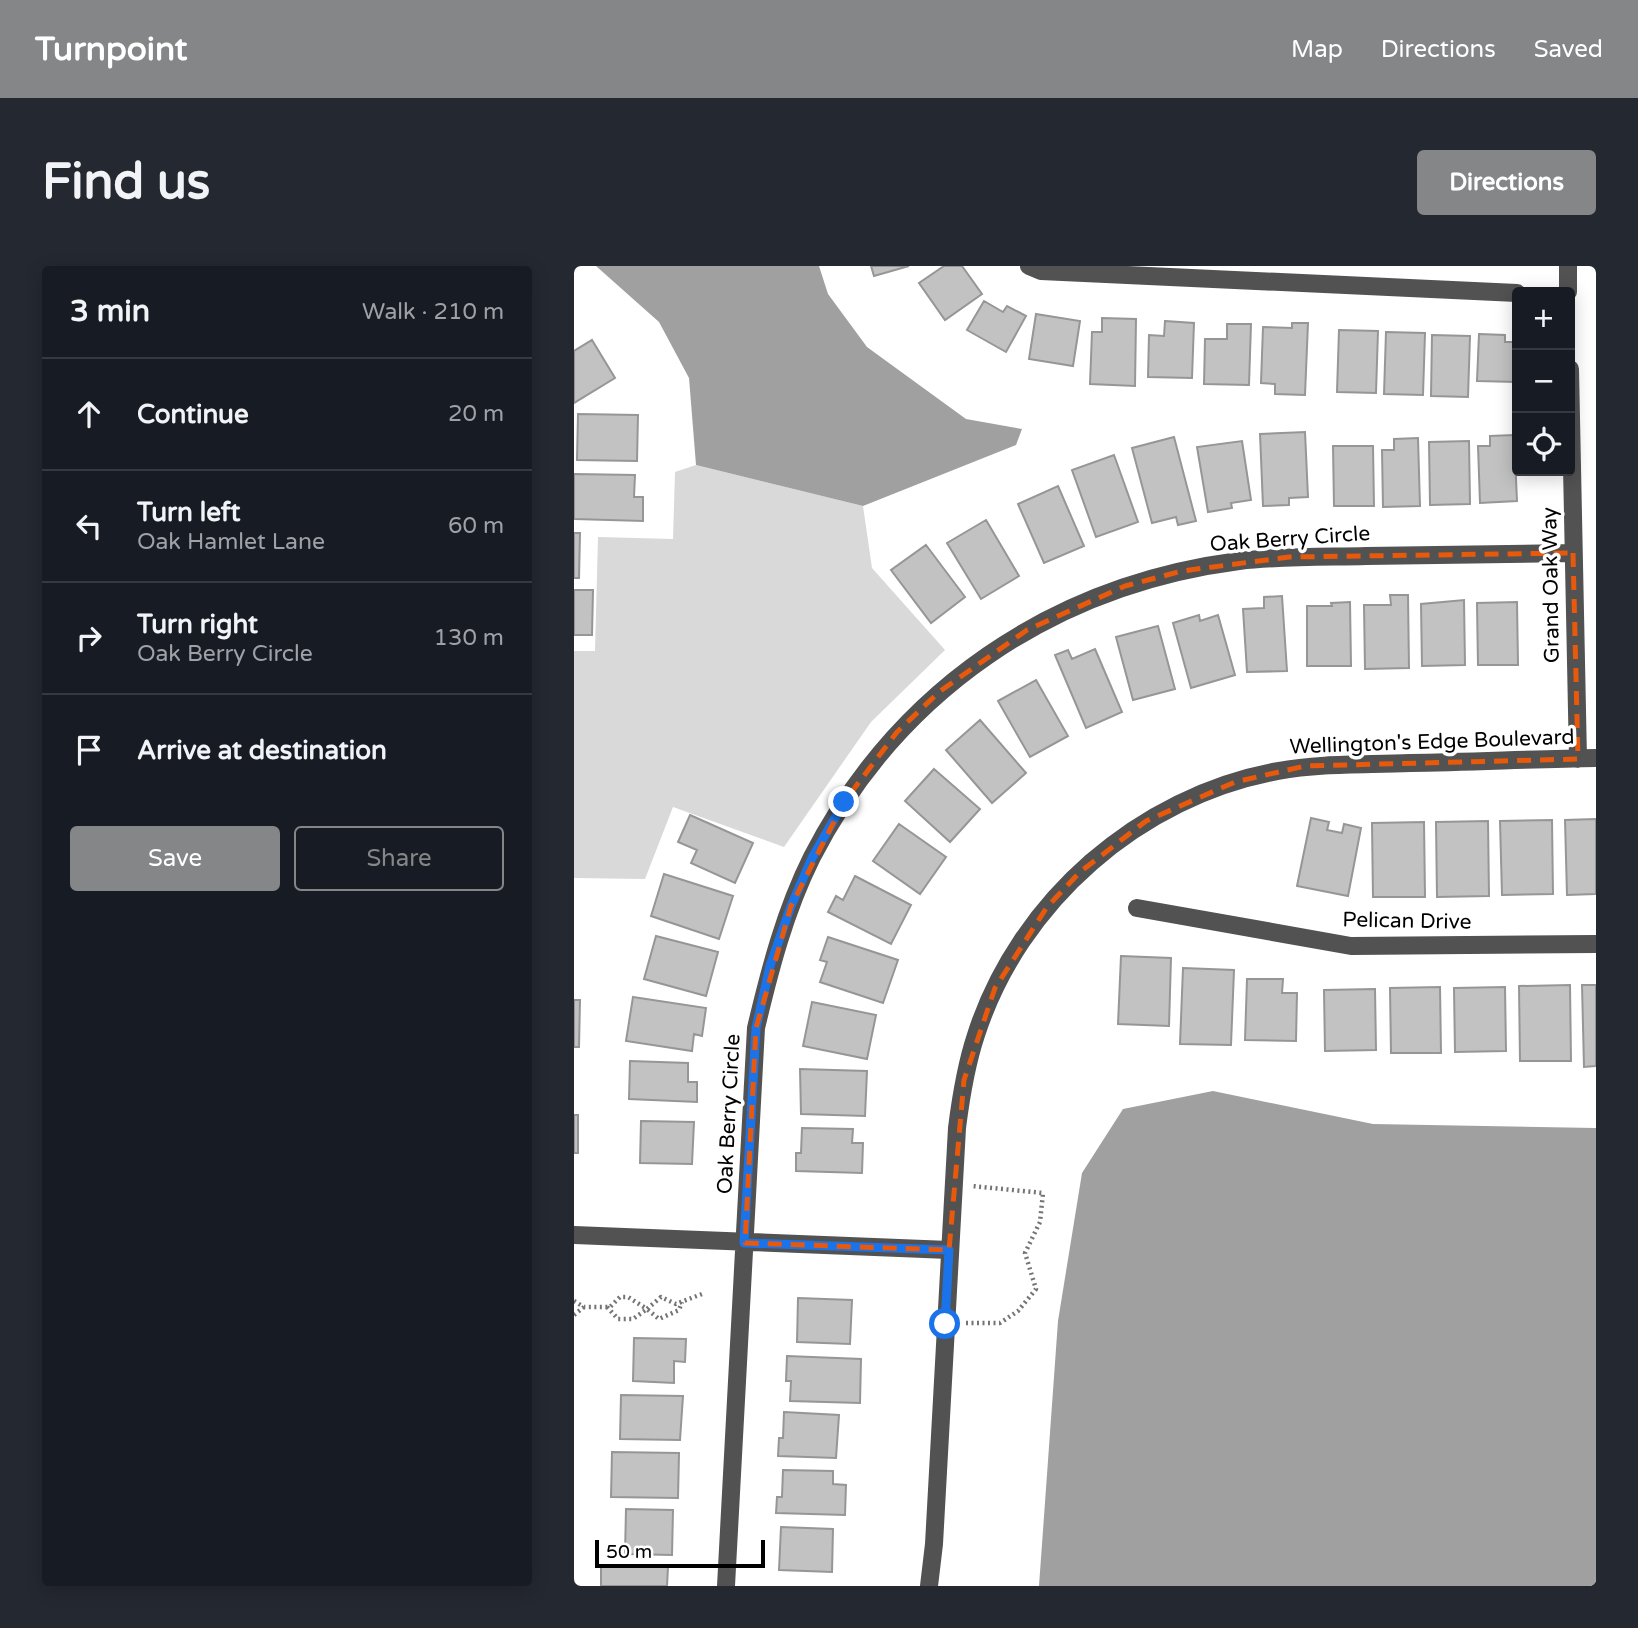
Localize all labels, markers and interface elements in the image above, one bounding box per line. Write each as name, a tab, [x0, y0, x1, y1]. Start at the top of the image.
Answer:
text: Turnpoint	[35, 30, 187, 69]
text: Map	[1291, 35, 1343, 64]
text: Directions	[1381, 35, 1496, 64]
text: Saved	[1534, 35, 1603, 64]
button: Directions	[1417, 150, 1596, 215]
text: Find us	[42, 153, 210, 212]
map controls	[1512, 287, 1575, 476]
button: +	[1512, 287, 1575, 350]
text: 3 min	[70, 293, 150, 330]
text: Walk · 210 m	[362, 298, 504, 326]
button: −	[1512, 350, 1575, 413]
icon: ahead	[70, 395, 108, 433]
text: Continue	[137, 399, 249, 430]
text: 20 m	[448, 400, 504, 428]
button: locate	[1512, 413, 1575, 476]
text: Turn left	[137, 497, 240, 528]
icon: left	[70, 507, 108, 545]
street label: Grand Oak Way	[1537, 507, 1565, 663]
text: 60 m	[448, 512, 504, 540]
street label: Oak Berry Circle	[1209, 521, 1371, 557]
text: Oak Hamlet Lane	[137, 528, 325, 556]
text: Turn right	[137, 609, 258, 640]
icon: right	[70, 619, 108, 657]
text: 130 m	[434, 624, 504, 652]
text: Oak Berry Circle	[137, 640, 313, 668]
street label: Wellington's Edge Boulevard	[1289, 725, 1575, 759]
icon: arrive	[70, 731, 108, 769]
text: Arrive at destination	[137, 735, 387, 766]
route end	[828, 786, 859, 817]
button: Save	[70, 826, 280, 891]
button: Share	[294, 826, 504, 891]
street label: Pelican Drive	[1342, 907, 1472, 935]
street label: Oak Berry Circle	[712, 1033, 746, 1195]
route start	[929, 1308, 960, 1339]
scale bar	[595, 1537, 765, 1569]
text: 50 m	[606, 1541, 652, 1563]

